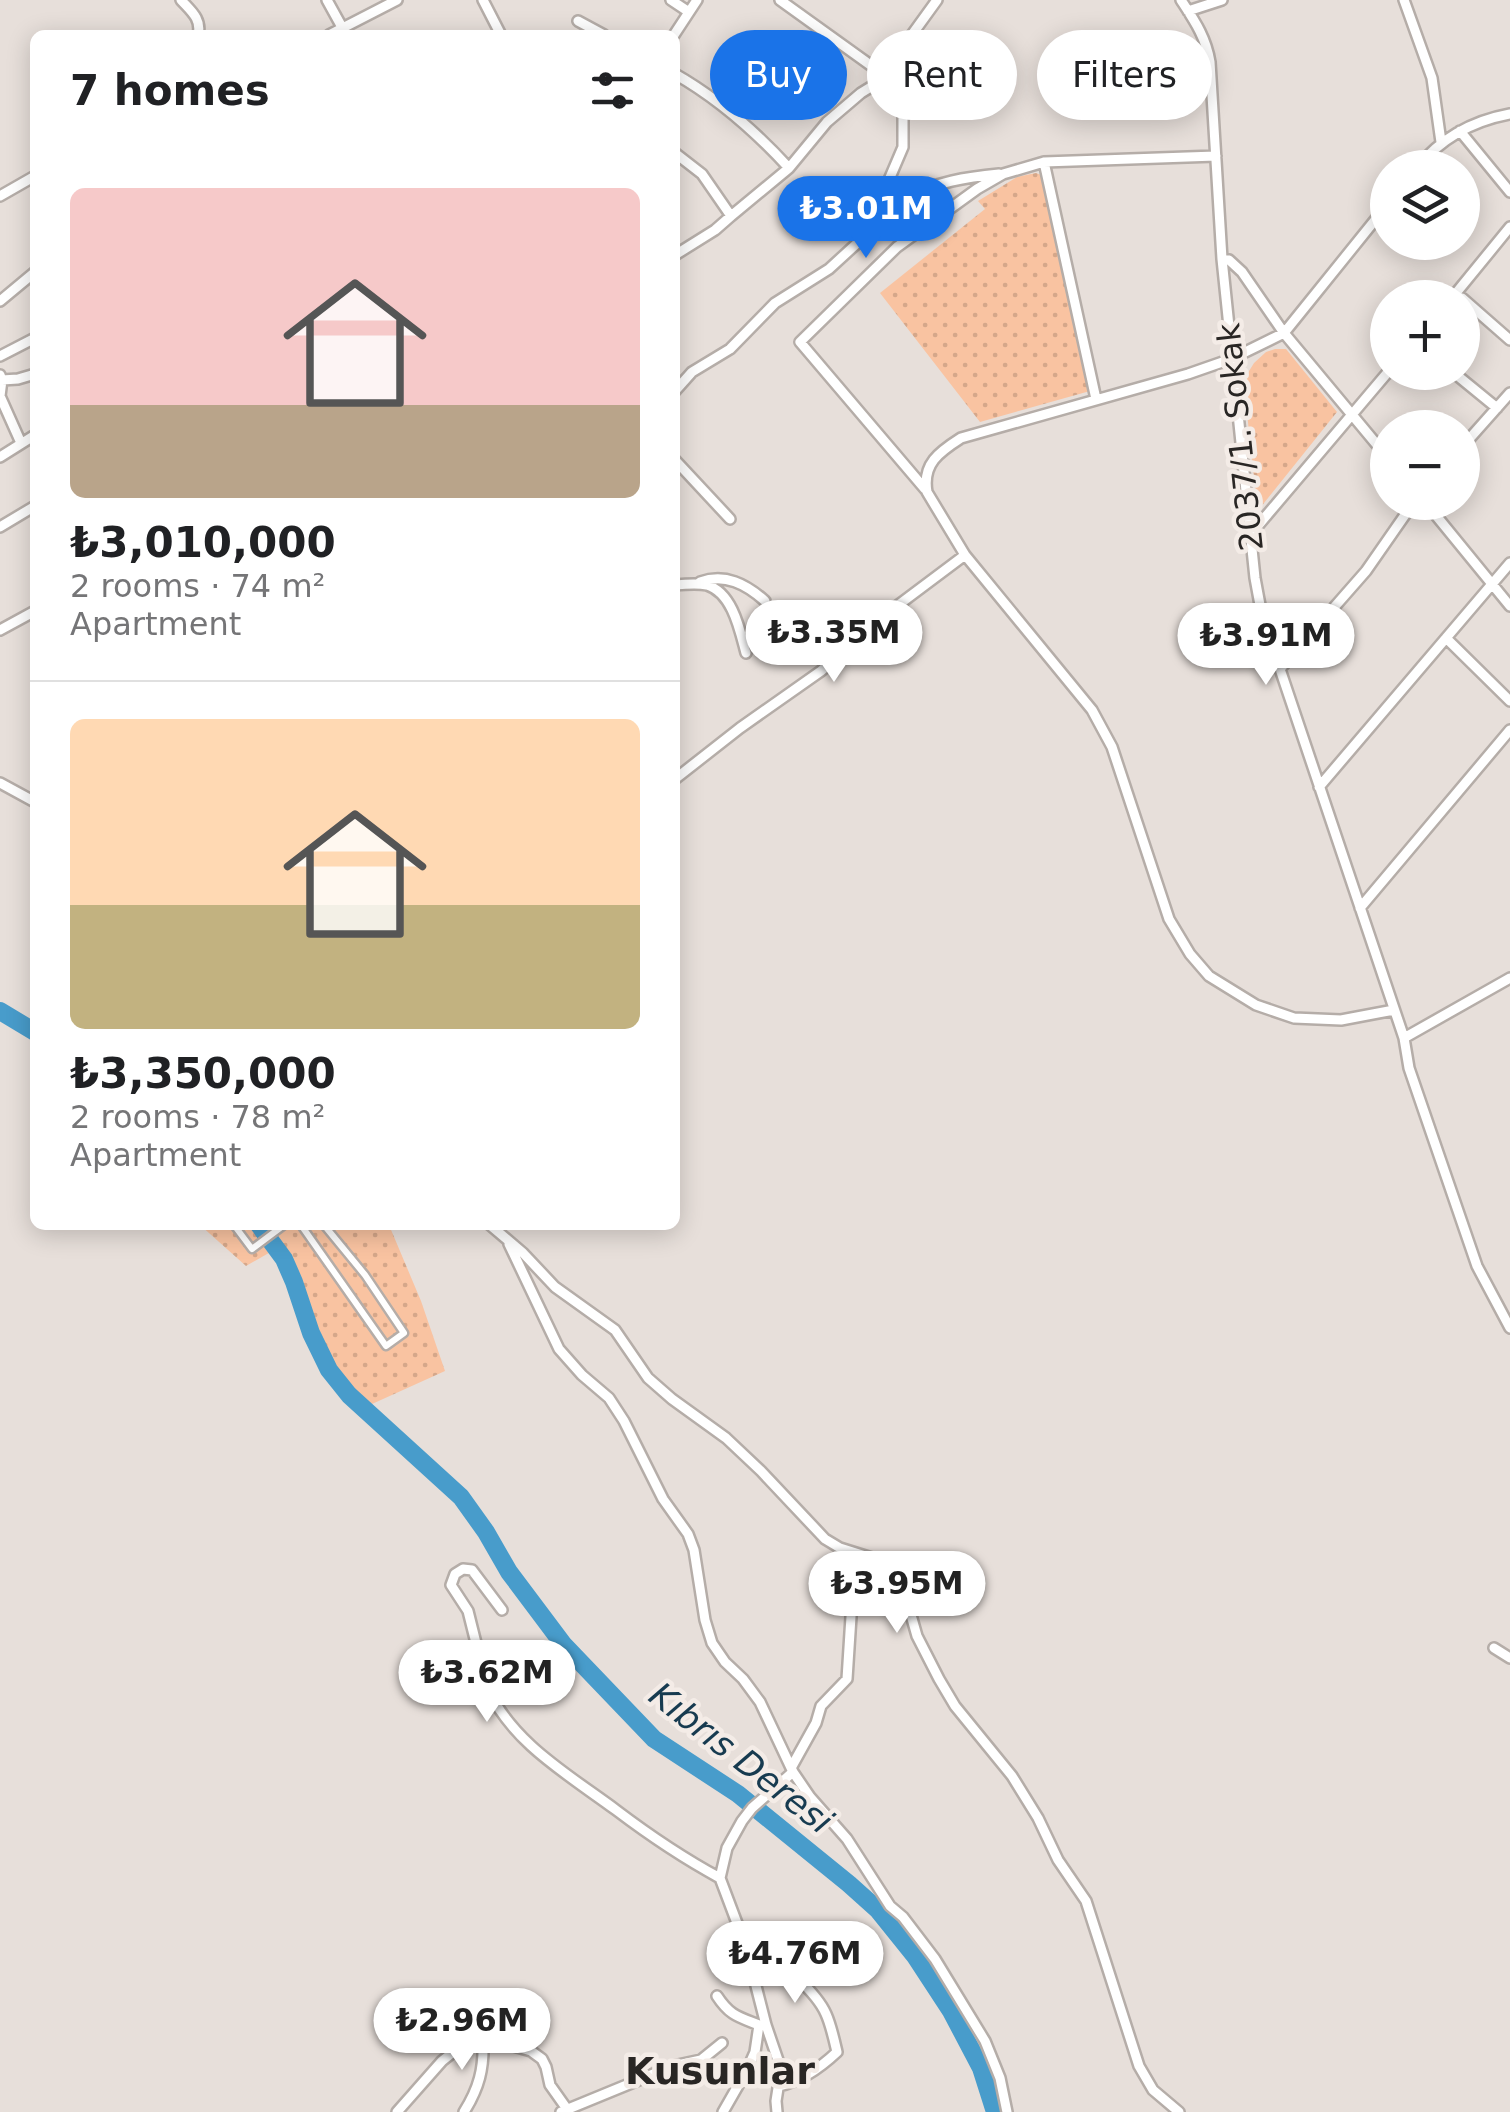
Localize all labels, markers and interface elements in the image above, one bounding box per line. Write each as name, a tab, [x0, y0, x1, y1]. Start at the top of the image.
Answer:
chip: Buy	[710, 30, 847, 120]
chip: Rent	[867, 30, 1017, 120]
chip: Filters	[1037, 30, 1212, 120]
icon: filters	[585, 63, 640, 118]
text: 7 homes	[70, 66, 270, 115]
map controls	[1370, 150, 1480, 520]
button: layers	[1370, 150, 1480, 260]
pin: ₺3.01M	[785, 176, 947, 261]
text: ₺3.01M	[799, 189, 933, 227]
icon: home	[265, 253, 445, 433]
button: +	[1370, 280, 1480, 390]
street label: 2037/1. Sokak	[1209, 321, 1271, 553]
button: −	[1370, 410, 1480, 520]
text: ₺3,010,000	[70, 518, 336, 567]
text: 2 rooms · 74 m²	[70, 567, 325, 605]
pin: ₺3.35M	[753, 600, 915, 685]
pin: ₺3.91M	[1185, 603, 1347, 688]
text: Apartment	[70, 605, 241, 643]
text: ₺3.35M	[767, 613, 901, 651]
text: ₺3.91M	[1199, 616, 1333, 654]
icon: home	[265, 784, 445, 964]
text: ₺3,350,000	[70, 1049, 336, 1098]
text: 2 rooms · 78 m²	[70, 1098, 325, 1136]
text: Apartment	[70, 1136, 241, 1174]
pin: ₺3.95M	[816, 1551, 978, 1636]
text: ₺3.95M	[830, 1564, 964, 1602]
pin: ₺3.62M	[406, 1640, 568, 1725]
text: ₺3.62M	[420, 1653, 554, 1691]
water label: Kıbrıs Deresi	[642, 1674, 840, 1842]
pin: ₺4.76M	[714, 1921, 876, 2006]
text: ₺4.76M	[728, 1934, 862, 1972]
pin: ₺2.96M	[381, 1988, 543, 2073]
text: ₺2.96M	[395, 2001, 529, 2039]
district label: Kusunlar	[625, 2049, 815, 2093]

